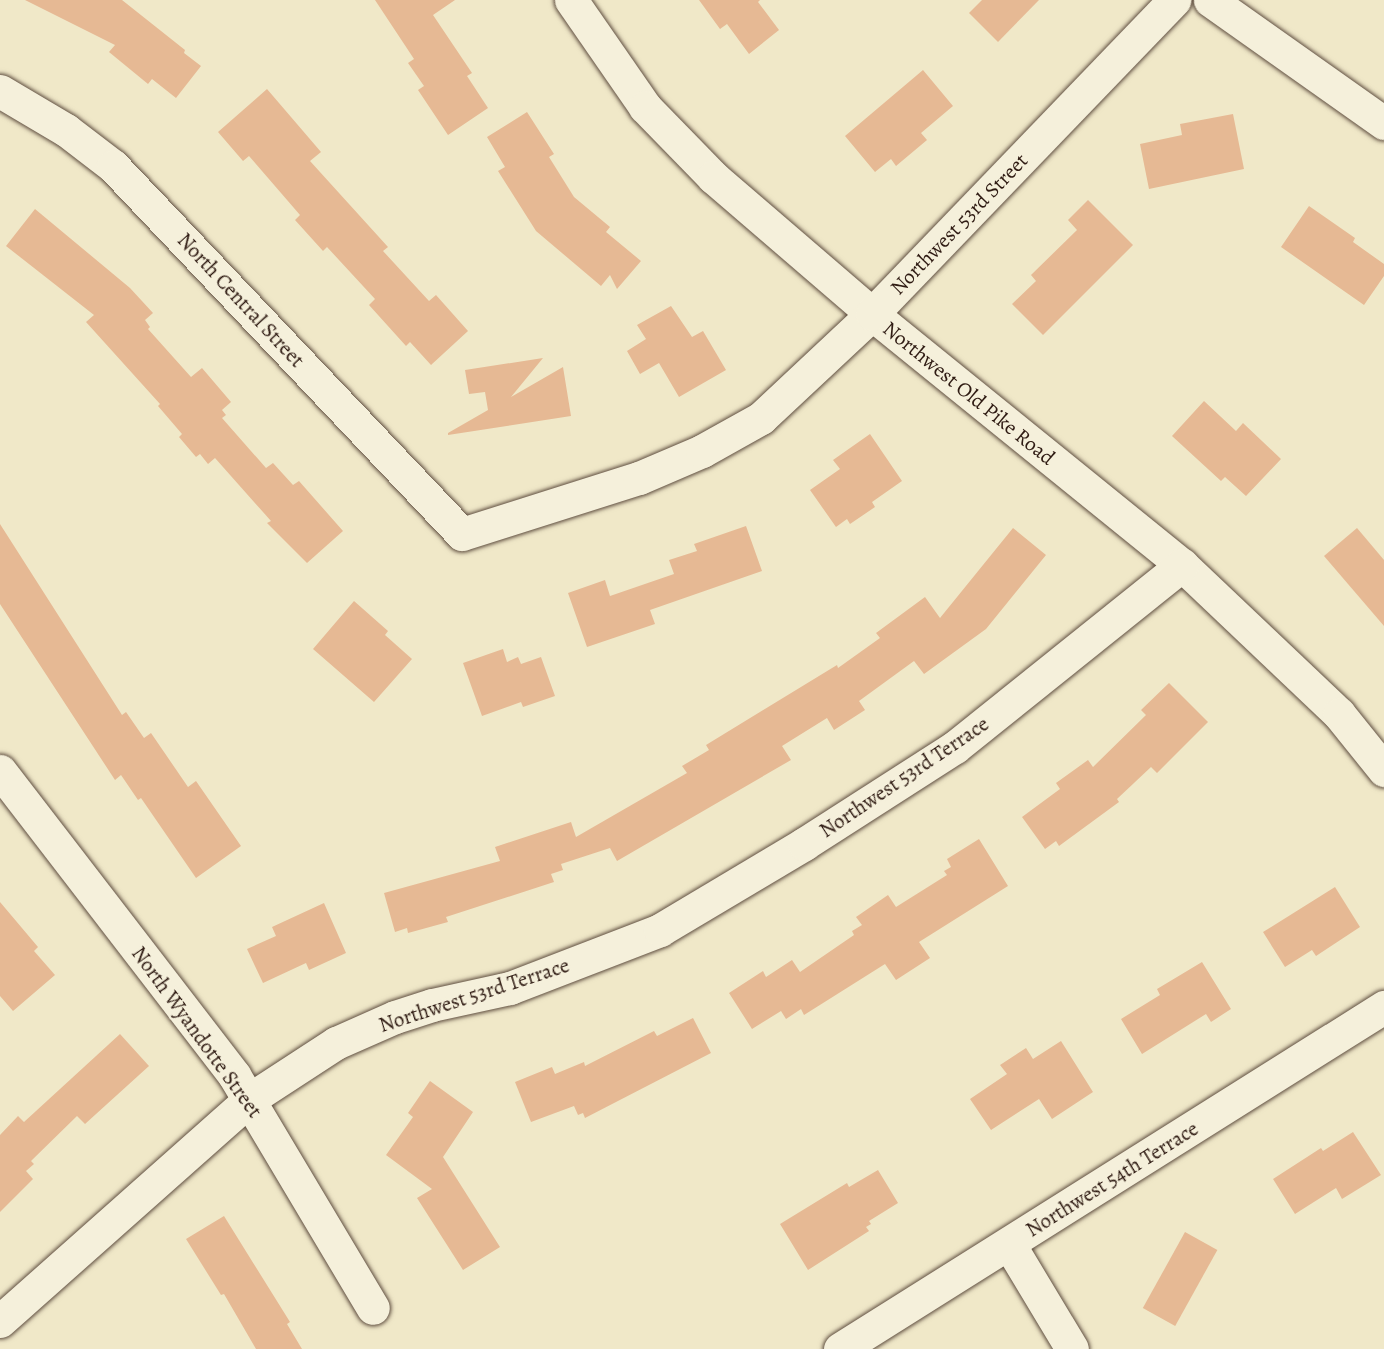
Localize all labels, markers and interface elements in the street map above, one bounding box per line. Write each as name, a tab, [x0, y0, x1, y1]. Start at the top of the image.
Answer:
street label: Northwest 53rd Street	[885, 148, 1033, 300]
street label: North Central Street	[172, 228, 310, 372]
street label: Northwest Old Pike Road	[878, 316, 1060, 470]
street label: Northwest 53rd Terrace	[815, 711, 993, 843]
street label: North Wyandotte Street	[126, 941, 268, 1123]
street label: Northwest 53rd Terrace	[376, 952, 572, 1038]
street label: Northwest 54th Terrace	[1021, 1116, 1203, 1242]

